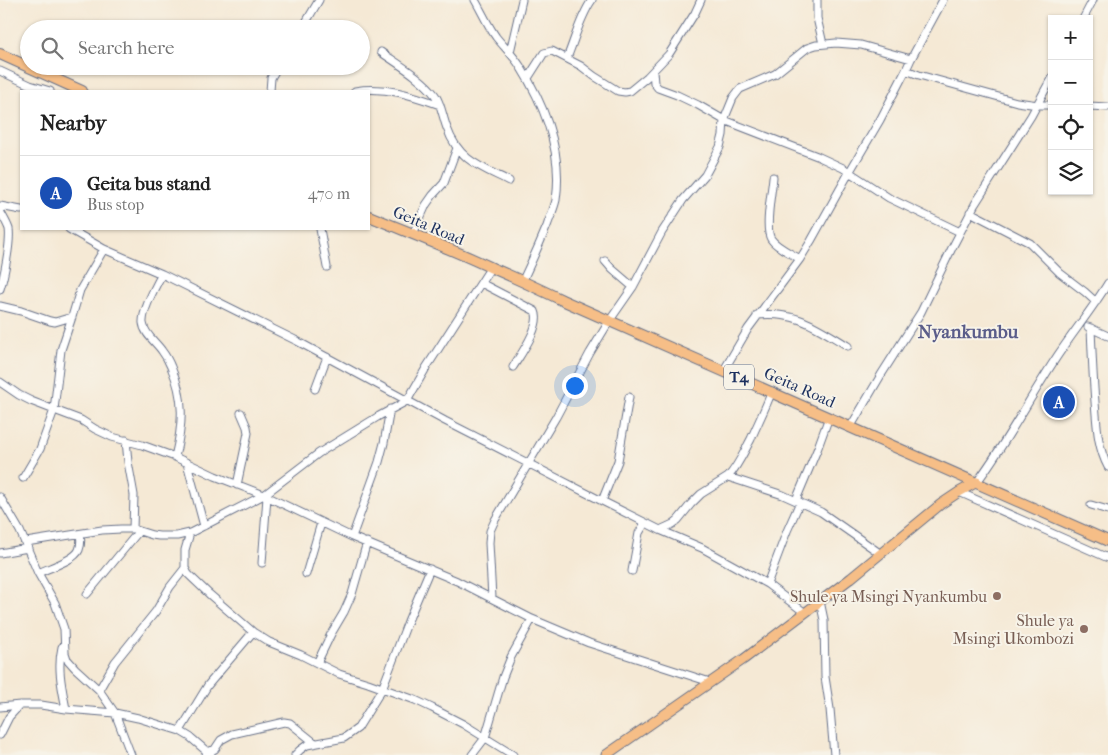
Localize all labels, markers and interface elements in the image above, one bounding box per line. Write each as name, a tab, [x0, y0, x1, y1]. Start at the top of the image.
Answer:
map controls	[1048, 15, 1093, 195]
button: +	[1048, 15, 1093, 60]
search box	[20, 20, 370, 75]
icon: search	[38, 34, 66, 62]
text: Search here	[78, 37, 174, 59]
button: −	[1048, 60, 1093, 105]
button: locate	[1048, 105, 1093, 150]
text: Nearby	[40, 111, 106, 135]
button: layers	[1048, 150, 1093, 195]
text: Geita bus stand	[87, 173, 211, 195]
text: A	[51, 184, 61, 203]
text: 470 m	[308, 184, 350, 203]
text: Bus stop	[87, 195, 144, 214]
street label: Geita Road	[390, 202, 468, 249]
district label: Nyankumbu	[918, 321, 1019, 343]
street label: Geita Road	[761, 363, 839, 412]
road number: T4	[724, 364, 754, 390]
your location	[562, 373, 588, 399]
pin: A	[1043, 383, 1075, 421]
place label: Shule ya Msingi Nyankumbu	[790, 587, 987, 606]
marker: Shule ya Msingi Nyankumbu	[991, 590, 1003, 602]
place label: Shule ya Msingi Ukombozi	[953, 611, 1075, 648]
marker: Shule ya Msingi Ukombozi	[1078, 623, 1090, 635]

